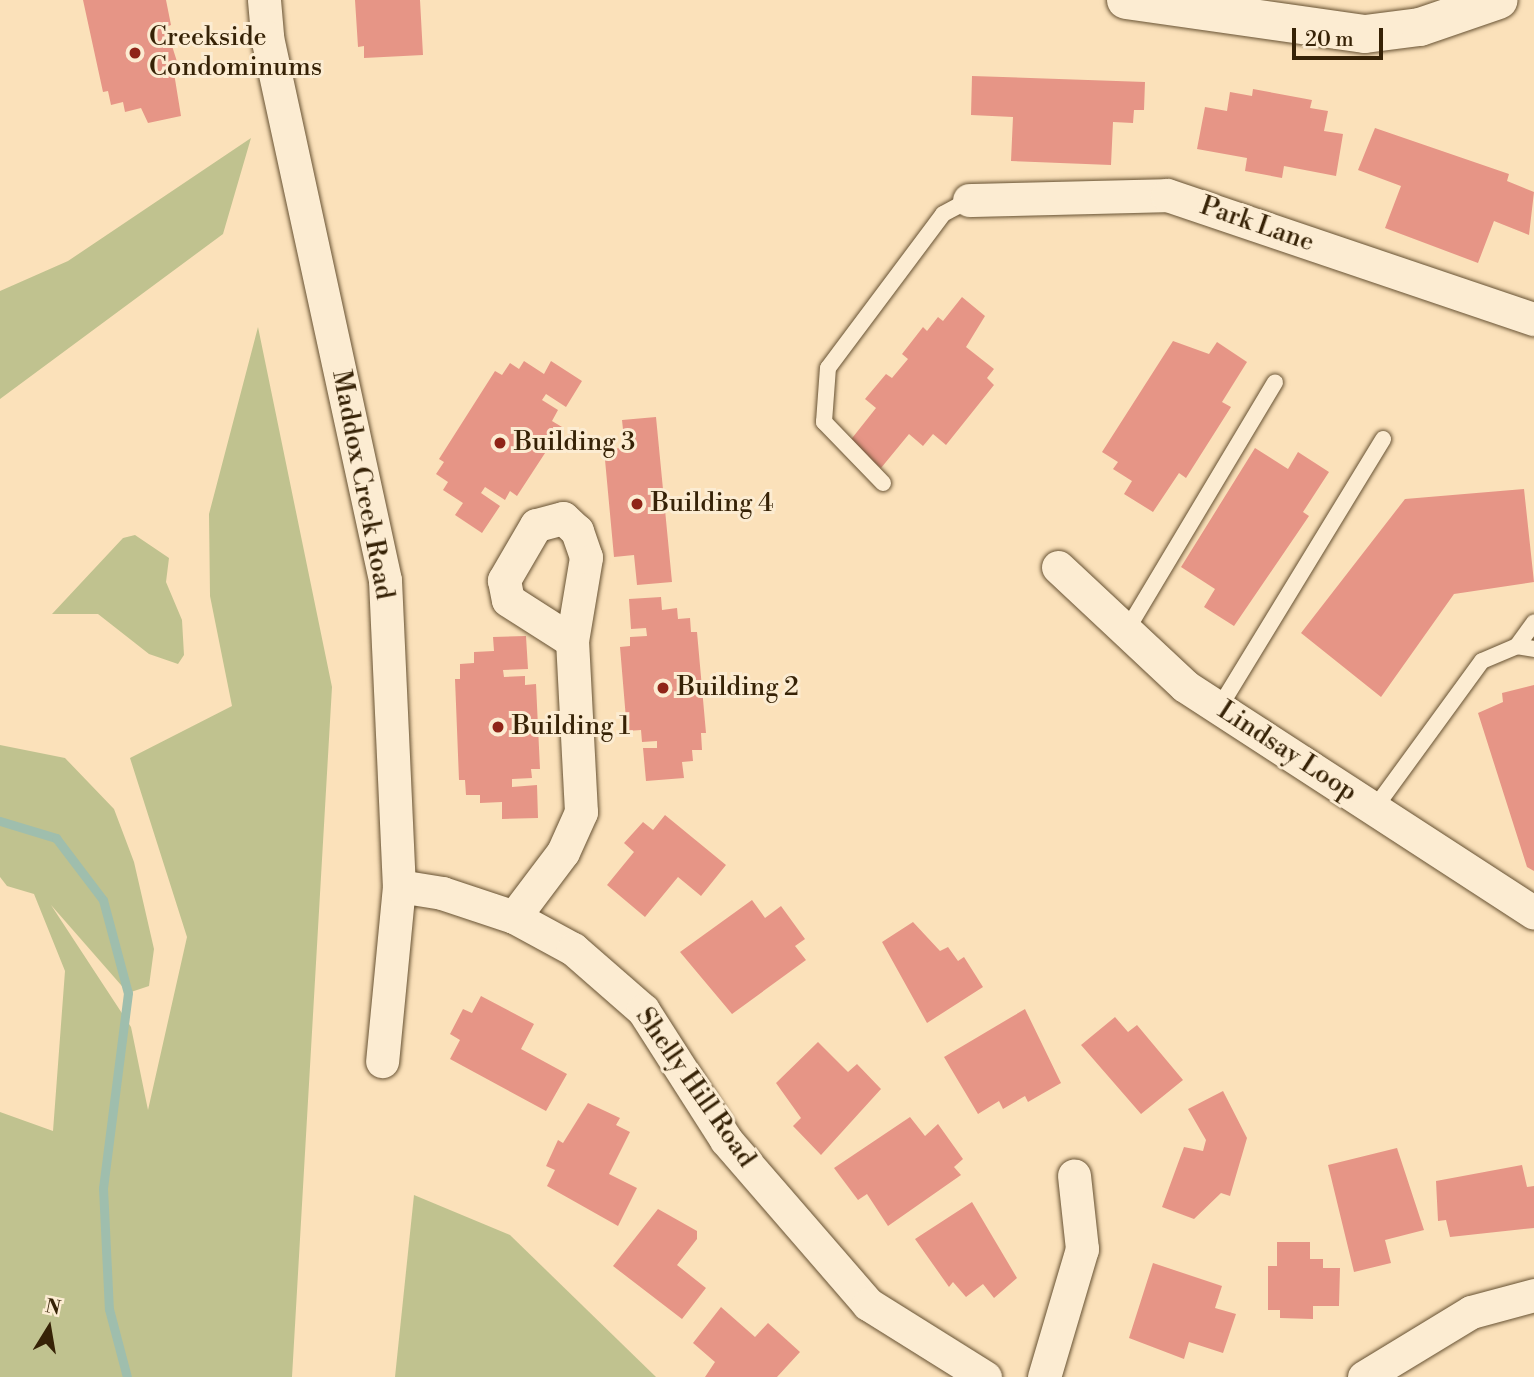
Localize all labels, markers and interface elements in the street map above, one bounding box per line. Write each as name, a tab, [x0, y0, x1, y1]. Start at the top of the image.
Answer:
scale bar	[1296, 14, 1387, 58]
place label: Creekside Condominums	[149, 22, 322, 84]
text: 20 m	[1305, 27, 1354, 53]
marker: Creekside Condominums	[127, 45, 143, 61]
street label: Park Lane	[1196, 191, 1318, 259]
street label: Maddox Creek Road	[324, 368, 400, 602]
place label: Building 3	[514, 427, 635, 459]
marker: Building 3	[492, 435, 508, 451]
place label: Building 4	[651, 488, 774, 520]
marker: Building 4	[629, 496, 645, 512]
place label: Building 2	[677, 672, 799, 704]
marker: Building 2	[655, 680, 671, 696]
street label: Lindsay Loop	[1211, 695, 1363, 809]
place label: Building 1	[512, 711, 630, 743]
marker: Building 1	[490, 719, 506, 735]
street label: Shelly Hill Road	[628, 1002, 762, 1174]
north arrow	[14, 1293, 84, 1363]
text: N	[43, 1294, 63, 1321]

